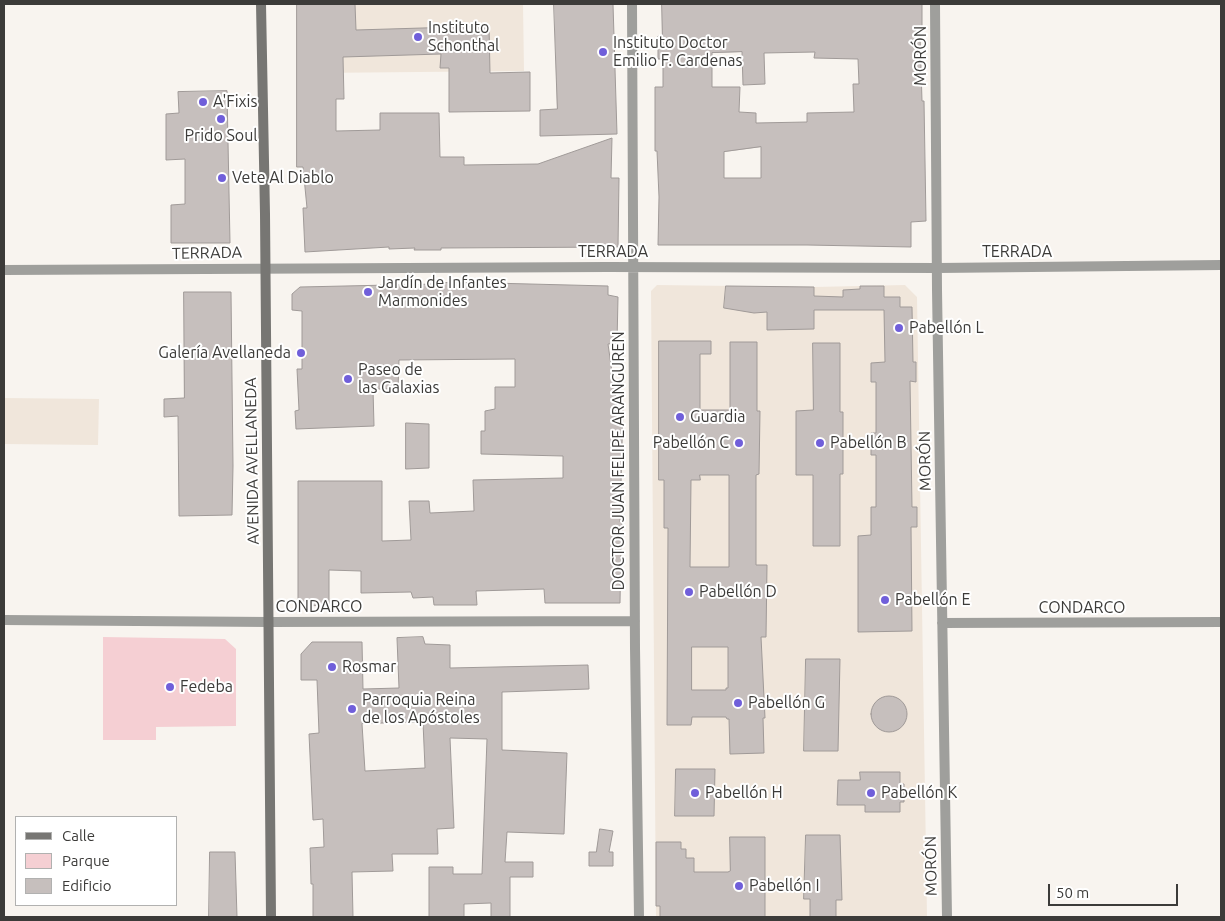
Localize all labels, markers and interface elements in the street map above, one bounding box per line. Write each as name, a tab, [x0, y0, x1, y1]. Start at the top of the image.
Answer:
place label: Instituto Schonthal	[428, 18, 499, 56]
street label: MORÓN	[911, 26, 931, 86]
marker: Instituto Schonthal	[412, 31, 424, 43]
place label: Instituto Doctor Emilio F. Cardenas	[613, 33, 743, 71]
marker: Instituto Doctor Emilio F. Cardenas	[597, 46, 609, 58]
place label: A'Fixis	[213, 92, 257, 112]
marker: A'Fixis	[197, 96, 209, 108]
marker: Prido Soul	[215, 113, 227, 125]
place label: Prido Soul	[185, 126, 257, 146]
place label: Vete Al Diablo	[232, 168, 334, 188]
marker: Vete Al Diablo	[216, 172, 228, 184]
street label: TERRADA	[578, 242, 648, 262]
street label: TERRADA	[982, 242, 1052, 262]
street label: TERRADA	[172, 243, 242, 263]
place label: Jardín de Infantes Marmonides	[378, 273, 507, 311]
marker: Jardín de Infantes Marmonides	[362, 286, 374, 298]
place label: Pabellón L	[909, 318, 984, 338]
marker: Pabellón L	[893, 322, 905, 334]
street label: DOCTOR JUAN FELIPE ARANGUREN	[609, 331, 629, 591]
place label: Galería Avellaneda	[158, 343, 291, 363]
marker: Galería Avellaneda	[295, 347, 307, 359]
place label: Paseo de las Galaxias	[358, 360, 439, 398]
marker: Paseo de las Galaxias	[342, 373, 354, 385]
street label: AVENIDA AVELLANEDA	[241, 377, 263, 545]
place label: Guardia	[690, 407, 745, 427]
marker: Guardia	[674, 411, 686, 423]
street label: MORÓN	[915, 431, 935, 491]
place label: Pabellón C	[653, 433, 729, 453]
place label: Pabellón B	[830, 433, 907, 453]
marker: Pabellón C	[733, 437, 745, 449]
marker: Pabellón B	[814, 437, 826, 449]
place label: Pabellón D	[699, 582, 777, 602]
marker: Pabellón D	[683, 586, 695, 598]
place label: Pabellón E	[895, 590, 970, 610]
marker: Pabellón E	[879, 594, 891, 606]
street label: CONDARCO	[276, 597, 362, 617]
street label: CONDARCO	[1039, 598, 1125, 618]
place label: Rosmar	[342, 657, 396, 677]
marker: Rosmar	[326, 661, 338, 673]
place label: Fedeba	[180, 677, 233, 697]
marker: Fedeba	[164, 681, 176, 693]
place label: Parroquia Reina de los Apóstoles	[362, 690, 480, 728]
place label: Pabellón G	[748, 693, 825, 713]
marker: Pabellón G	[732, 697, 744, 709]
marker: Parroquia Reina de los Apóstoles	[346, 703, 358, 715]
place label: Pabellón H	[705, 783, 783, 803]
place label: Pabellón K	[881, 783, 957, 803]
marker: Pabellón H	[689, 787, 701, 799]
marker: Pabellón K	[865, 787, 877, 799]
legend	[15, 816, 178, 906]
text: Calle	[62, 827, 95, 844]
street label: MORÓN	[921, 836, 941, 896]
text: Parque	[62, 852, 110, 869]
scale bar	[1050, 874, 1180, 906]
place label: Pabellón I	[749, 876, 819, 896]
text: Edificio	[62, 877, 111, 894]
marker: Pabellón I	[733, 880, 745, 892]
text: 50 m	[1056, 884, 1089, 901]

